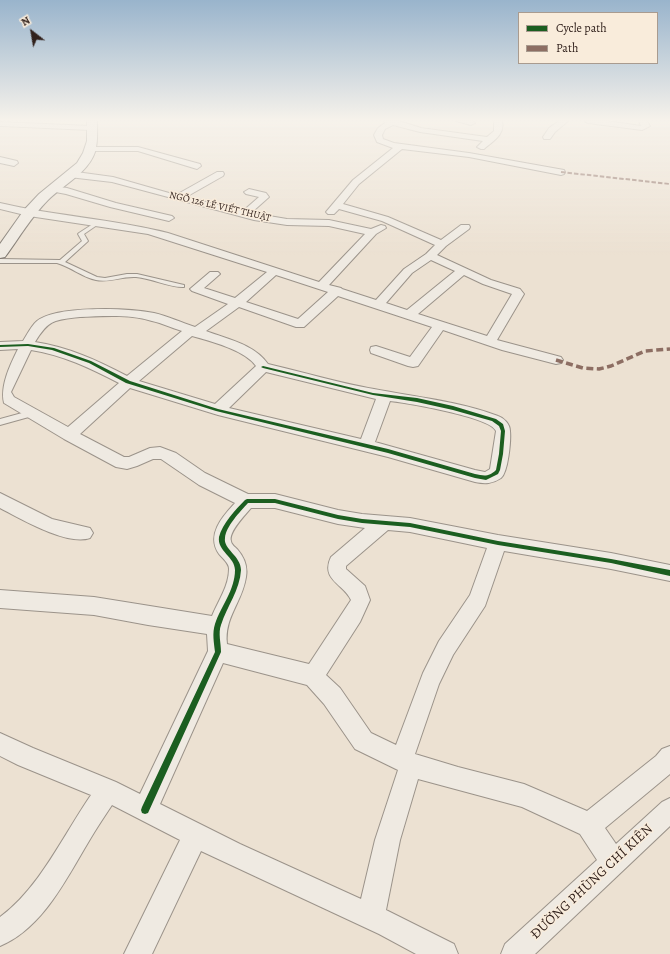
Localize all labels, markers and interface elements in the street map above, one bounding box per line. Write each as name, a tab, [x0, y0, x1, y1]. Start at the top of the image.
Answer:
north arrow	[12, 12, 52, 52]
legend	[518, 12, 658, 64]
text: N	[18, 13, 33, 30]
text: Cycle path	[556, 20, 607, 36]
text: Path	[556, 40, 578, 56]
street label: NGÕ 126 LÊ VIẾT THUẬT	[168, 189, 272, 225]
street label: ĐƯỜNG PHÙNG CHÍ KIÊN	[527, 821, 657, 943]

